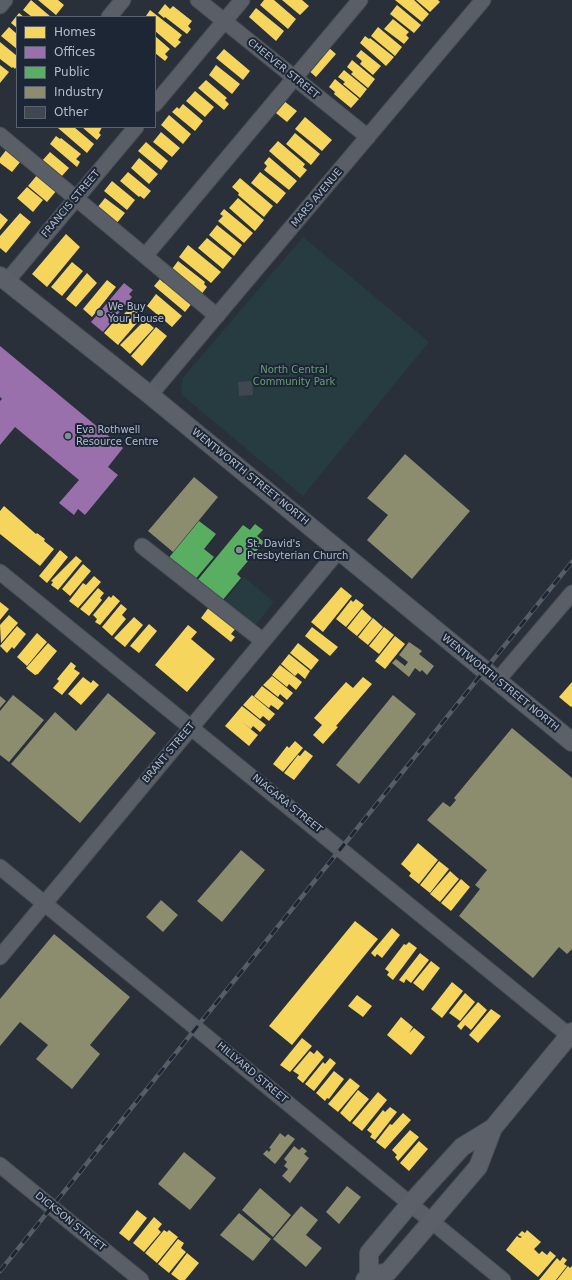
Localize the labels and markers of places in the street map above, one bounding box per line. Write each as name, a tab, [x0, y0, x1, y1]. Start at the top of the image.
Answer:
place label: We Buy Your House	[108, 301, 164, 324]
marker: We Buy Your House	[95, 308, 105, 318]
place label: Eva Rothwell Resource Centre	[76, 424, 158, 448]
marker: Eva Rothwell Resource Centre	[63, 431, 73, 441]
place label: St. David's Presbyterian Church	[247, 538, 348, 562]
marker: St. David's Presbyterian Church	[234, 545, 244, 555]

